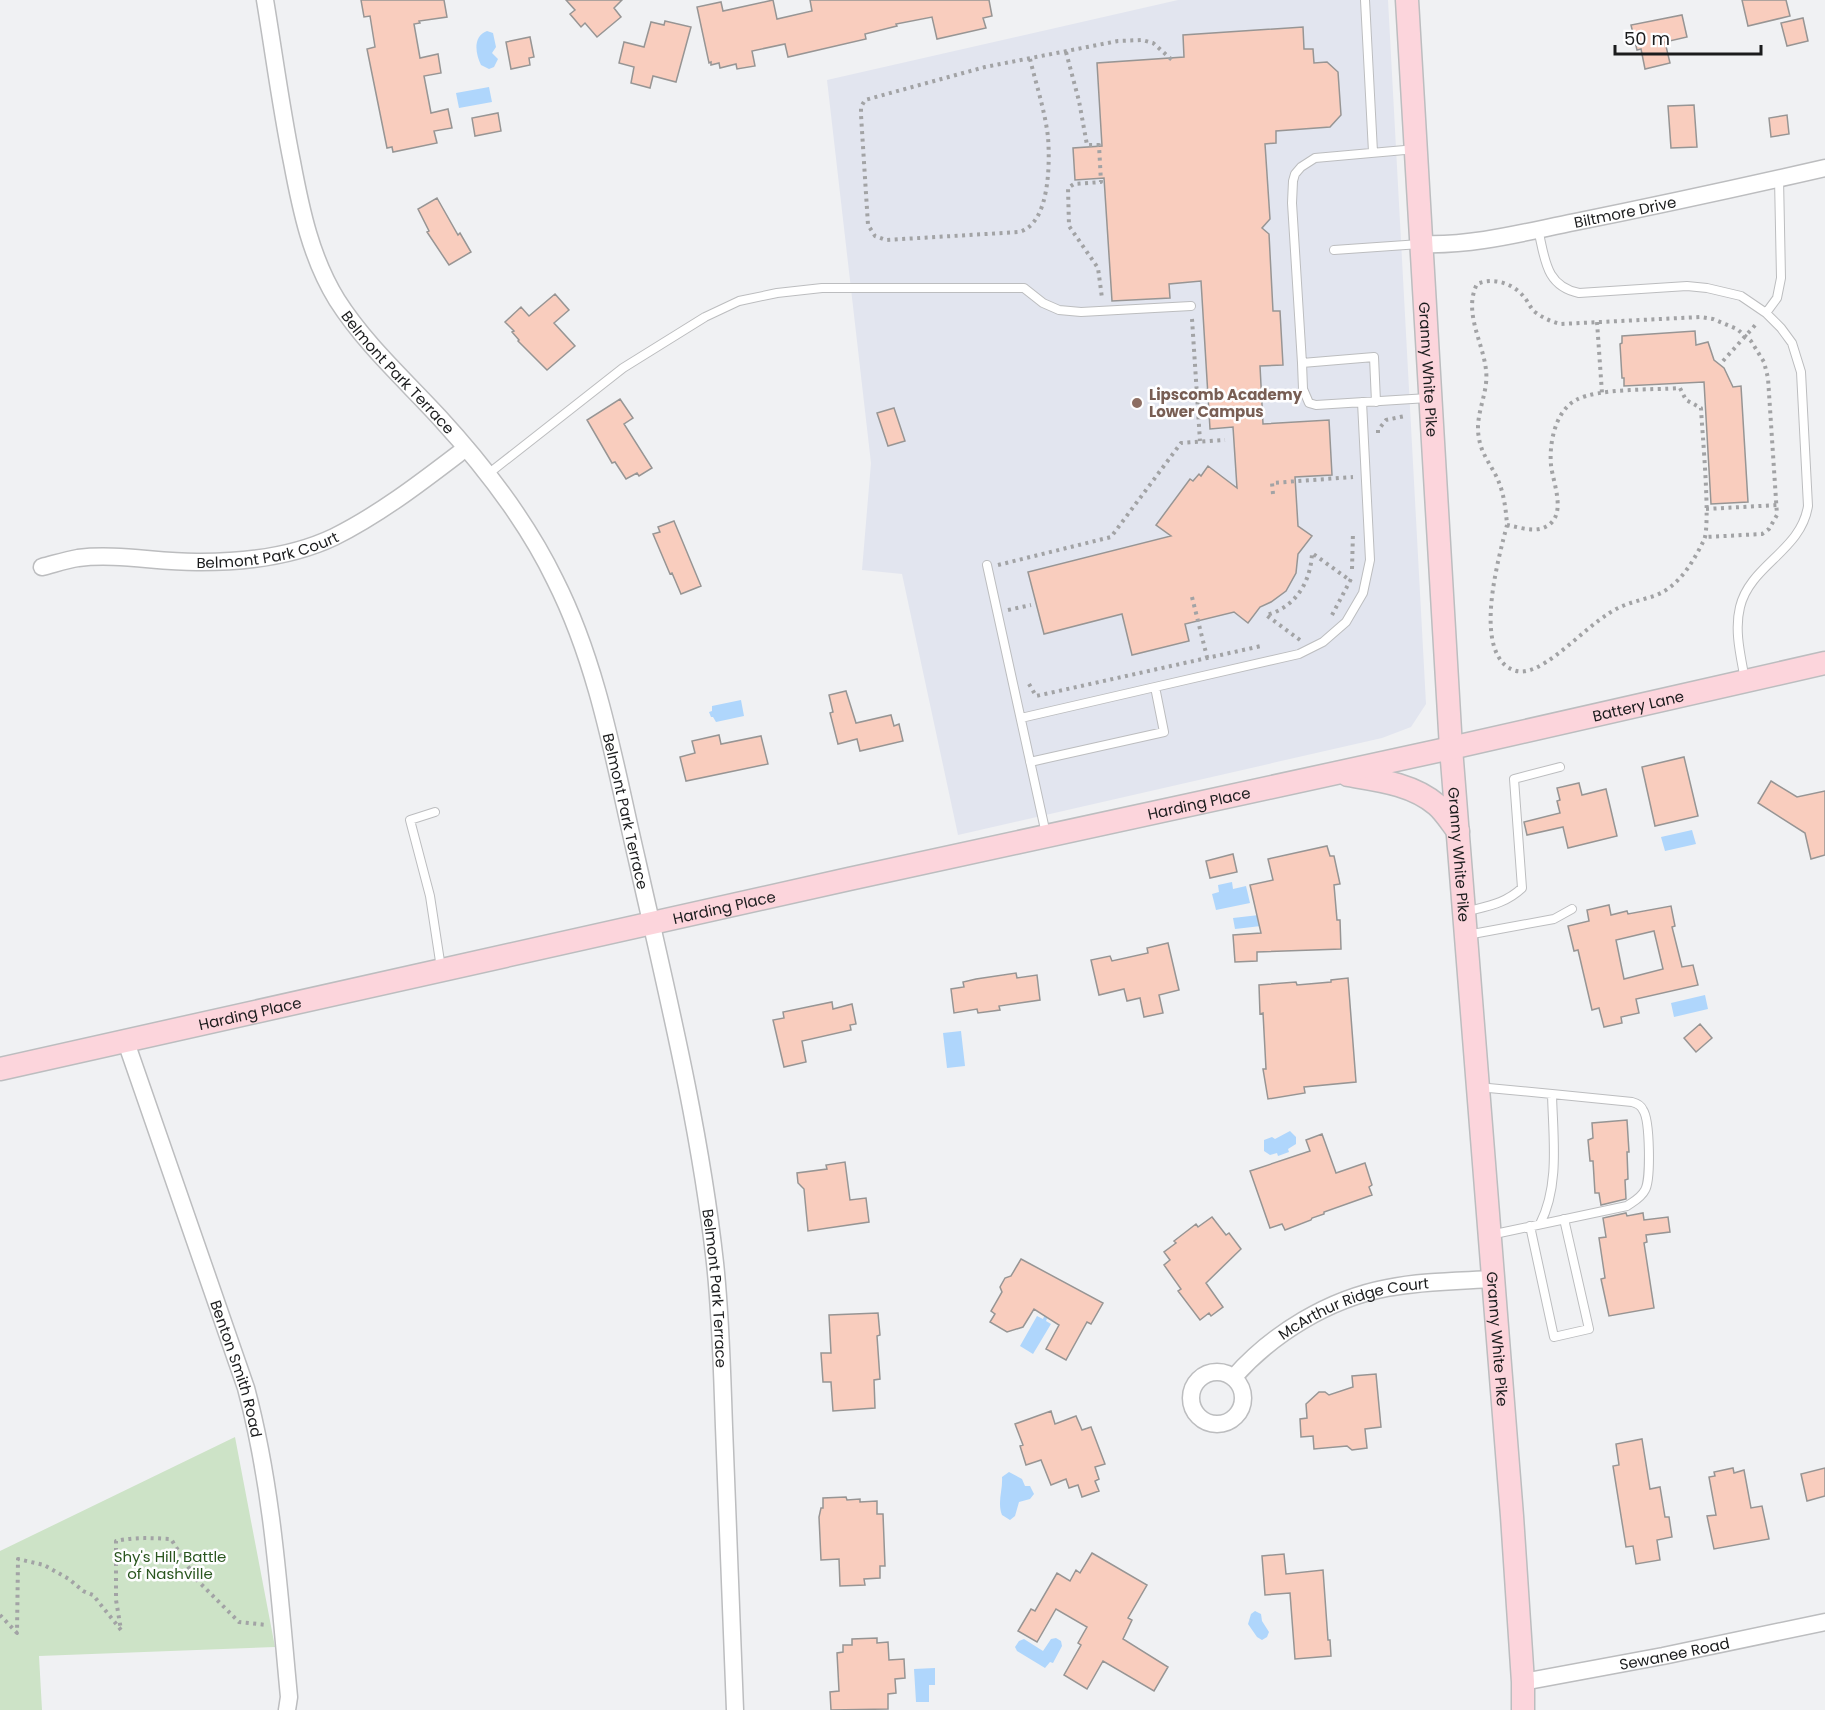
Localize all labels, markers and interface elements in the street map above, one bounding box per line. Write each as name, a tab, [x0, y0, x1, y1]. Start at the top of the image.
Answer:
scale bar	[1615, 18, 1760, 56]
text: 50 m	[1624, 26, 1670, 51]
street label: Biltmore Drive	[1572, 191, 1678, 232]
street label: Granny White Pike	[1414, 301, 1443, 438]
street label: Belmont Park Terrace	[337, 306, 460, 438]
place label: Lipscomb Academy Lower Campus	[1149, 384, 1303, 422]
marker: Lipscomb Academy Lower Campus	[1130, 396, 1144, 410]
street label: Belmont Park Court	[196, 526, 342, 573]
street label: Battery Lane	[1590, 685, 1686, 726]
street label: Belmont Park Terrace	[598, 731, 654, 891]
street label: Harding Place	[1145, 781, 1252, 824]
street label: Granny White Pike	[1444, 786, 1475, 923]
street label: Harding Place	[671, 885, 777, 929]
street label: Harding Place	[196, 991, 303, 1035]
street label: Belmont Park Terrace	[698, 1207, 732, 1368]
street label: Granny White Pike	[1482, 1271, 1514, 1407]
street label: McArthur Ridge Court	[1274, 1272, 1430, 1344]
street label: Benton Smith Road	[206, 1297, 268, 1439]
park label: Shy's Hill, Battle of Nashville	[114, 1546, 226, 1584]
street label: Sewanee Road	[1618, 1632, 1731, 1674]

